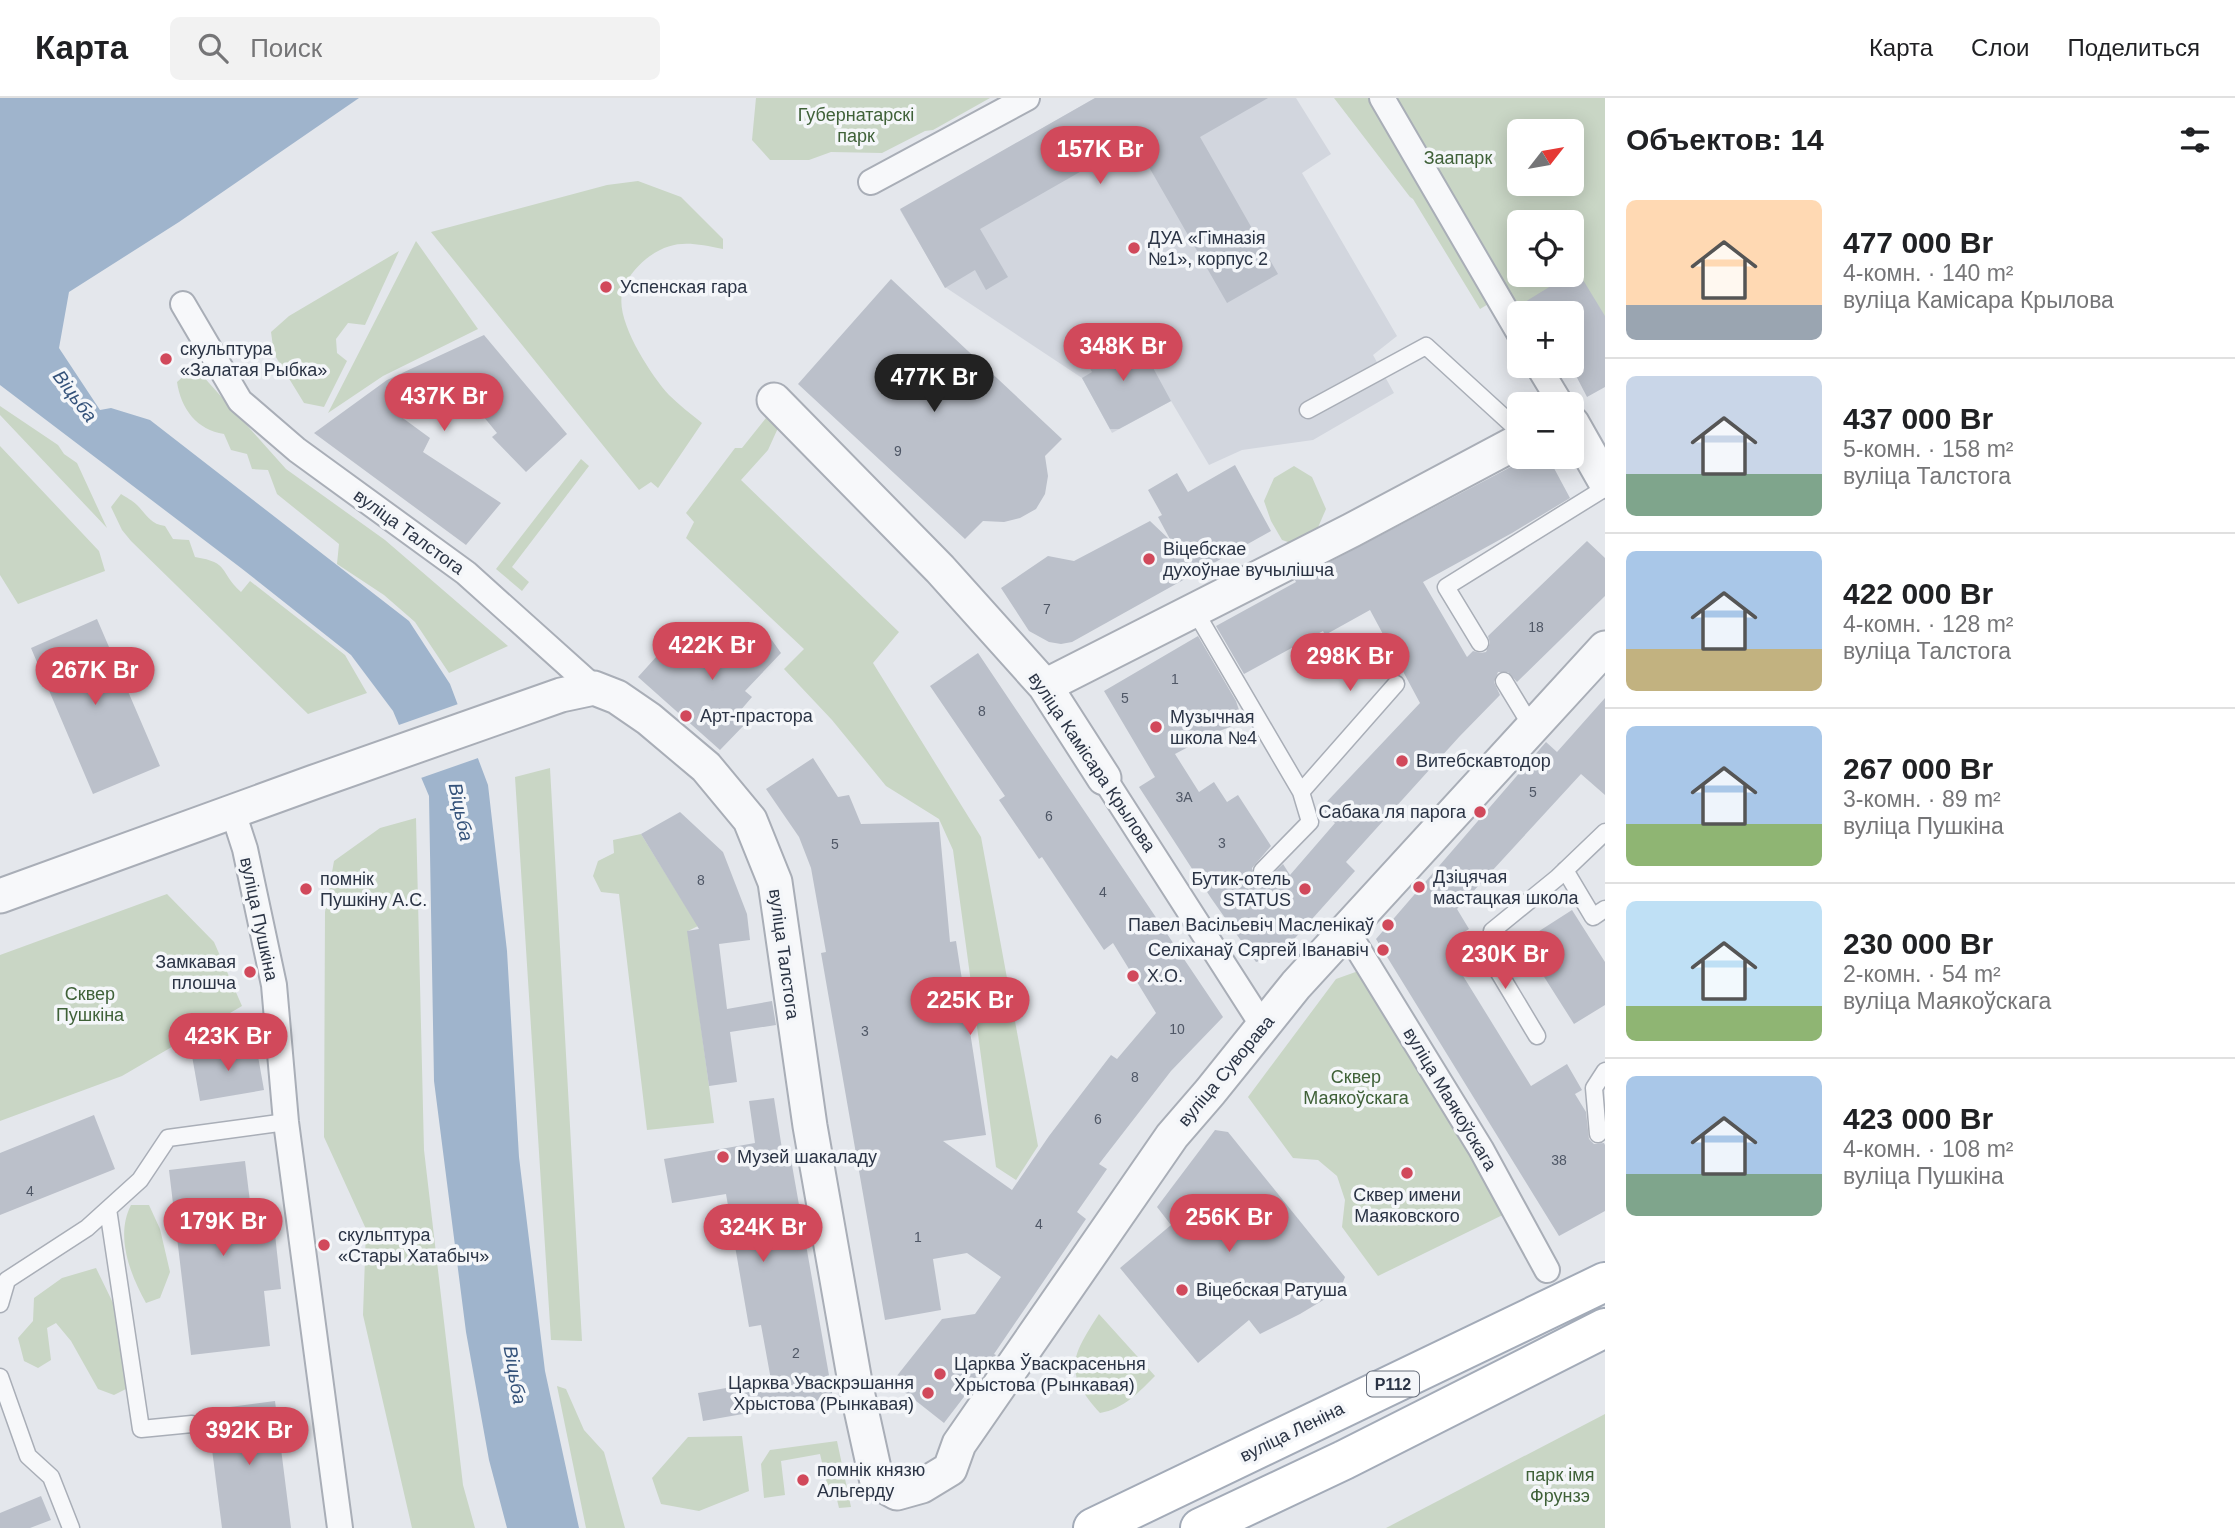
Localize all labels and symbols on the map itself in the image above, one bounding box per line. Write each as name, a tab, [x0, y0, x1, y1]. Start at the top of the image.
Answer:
park label: Губернатарскі парк	[798, 105, 914, 146]
north arrow	[1507, 119, 1584, 196]
pin: 157K Br	[1035, 126, 1165, 186]
park label: Заапарк	[1424, 148, 1492, 168]
place label: ДУА «Гімназія №1», корпус 2	[1148, 228, 1268, 269]
marker: ДУА «Гімназія №1», корпус 2	[1126, 240, 1142, 256]
place label: Успенская гара	[620, 277, 748, 297]
marker: Успенская гара	[598, 279, 614, 295]
pin: 348K Br	[1058, 324, 1188, 383]
place label: скульптура «Залатая Рыбка»	[180, 339, 327, 380]
marker: скульптура «Залатая Рыбка»	[158, 351, 174, 367]
pin: 477K Br	[869, 354, 999, 414]
water label: Віцьба	[49, 366, 101, 426]
pin: 437K Br	[379, 374, 509, 433]
house number: 9	[894, 443, 902, 459]
street label: вуліца Талстога	[350, 485, 469, 579]
place label: Віцебскае духоўнае вучылішча	[1163, 539, 1335, 580]
marker: Віцебскае духоўнае вучылішча	[1141, 551, 1157, 567]
house number: 7	[1043, 601, 1051, 617]
house number: 18	[1528, 619, 1544, 635]
pin: 422K Br	[647, 622, 777, 682]
pin: 298K Br	[1285, 634, 1415, 693]
pin: 267K Br	[30, 648, 160, 707]
street label: вуліца Камісара Крылова	[1024, 669, 1160, 856]
house number: 1	[1171, 671, 1179, 687]
house number: 5	[1121, 690, 1129, 706]
house number: 8	[978, 703, 986, 719]
place label: Арт-прастора	[700, 706, 814, 726]
place label: Музычная школа №4	[1170, 707, 1257, 748]
marker: Арт-прастора	[678, 708, 694, 724]
marker: Музычная школа №4	[1148, 719, 1164, 735]
place label: Витебскавтодор	[1416, 751, 1551, 771]
marker: Витебскавтодор	[1394, 753, 1410, 769]
water label: Віцьба	[445, 781, 477, 843]
house number: 5	[1529, 784, 1537, 800]
house number: 3А	[1175, 789, 1193, 805]
place label: Сабака ля парога	[1318, 802, 1467, 822]
marker: Сабака ля парога	[1472, 804, 1488, 820]
house number: 6	[1045, 808, 1053, 824]
house number: 3	[1218, 835, 1226, 851]
house number: 5	[831, 836, 839, 852]
street label: вуліца Пушкіна	[236, 855, 282, 984]
place label: Дзіцячая мастацкая школа	[1433, 867, 1579, 908]
place label: помнік Пушкіну А.С.	[320, 869, 427, 910]
place label: Бутик-отель STATUS	[1191, 869, 1291, 910]
house number: 8	[697, 872, 705, 888]
marker: Дзіцячая мастацкая школа	[1411, 879, 1427, 895]
marker: помнік Пушкіну А.С.	[298, 881, 314, 897]
marker: Бутик-отель STATUS	[1297, 881, 1313, 897]
house number: 4	[1099, 884, 1107, 900]
street label: вуліца Талстога	[765, 887, 803, 1021]
place label: Павел Васільевіч Масленікаў	[1128, 915, 1374, 935]
marker: Павел Васільевіч Масленікаў	[1380, 917, 1396, 933]
pin: 230K Br	[1440, 932, 1570, 991]
place label: Селіханаў Сяргей Іванавіч	[1148, 940, 1369, 960]
marker: Селіханаў Сяргей Іванавіч	[1375, 942, 1391, 958]
place label: Замкавая плошча	[155, 952, 237, 993]
marker: Замкавая плошча	[242, 964, 258, 980]
place label: X.O.	[1147, 966, 1183, 986]
marker: X.O.	[1125, 968, 1141, 984]
pin: 225K Br	[905, 978, 1035, 1037]
park label: Сквер Пушкіна	[56, 984, 125, 1025]
street label: вуліца Суворава	[1174, 1011, 1279, 1130]
pin: 423K Br	[163, 1014, 293, 1073]
house number: 10	[1169, 1021, 1185, 1037]
house number: 3	[861, 1023, 869, 1039]
street label: вуліца Маякоўскага	[1399, 1024, 1501, 1175]
park label: Сквер Маякоўскага	[1303, 1067, 1410, 1108]
house number: 8	[1131, 1069, 1139, 1085]
house number: 6	[1094, 1111, 1102, 1127]
place label: Музей шакаладу	[737, 1147, 877, 1167]
marker: Музей шакаладу	[715, 1149, 731, 1165]
house number: 38	[1551, 1152, 1567, 1168]
marker: Сквер имени Маяковского	[1399, 1165, 1415, 1181]
house number: 4	[26, 1183, 34, 1199]
place label: Сквер имени Маяковского	[1353, 1185, 1461, 1226]
pin: 256K Br	[1164, 1194, 1294, 1254]
pin: 179K Br	[158, 1198, 288, 1258]
pin: 324K Br	[698, 1204, 828, 1264]
house number: 4	[1035, 1216, 1043, 1232]
place label: скульптура «Стары Хатабыч»	[338, 1225, 489, 1266]
house number: 1	[914, 1229, 922, 1245]
marker: скульптура «Стары Хатабыч»	[316, 1237, 332, 1253]
place label: Віцебская Ратуша	[1196, 1280, 1348, 1300]
marker: Віцебская Ратуша	[1174, 1282, 1190, 1298]
water label: Віцьба	[500, 1344, 530, 1406]
house number: 2	[792, 1345, 800, 1361]
place label: Царква Ўваскрасеньня Хрыстова (Рынкавая)	[954, 1353, 1146, 1395]
marker: Царква Ўваскрасеньня Хрыстова (Рынкавая)	[932, 1366, 948, 1382]
road number: Р112	[1367, 1372, 1419, 1396]
place label: Царква Уваскрэшання Хрыстова (Рынкавая)	[728, 1373, 914, 1414]
marker: Царква Уваскрэшання Хрыстова (Рынкавая)	[920, 1385, 936, 1401]
street label: вуліца Леніна	[1237, 1398, 1348, 1466]
pin: 392K Br	[184, 1408, 314, 1467]
place label: помнік князю Альгерду	[817, 1460, 925, 1501]
park label: парк імя Фрунзэ	[1526, 1465, 1594, 1506]
marker: помнік князю Альгерду	[795, 1472, 811, 1488]

